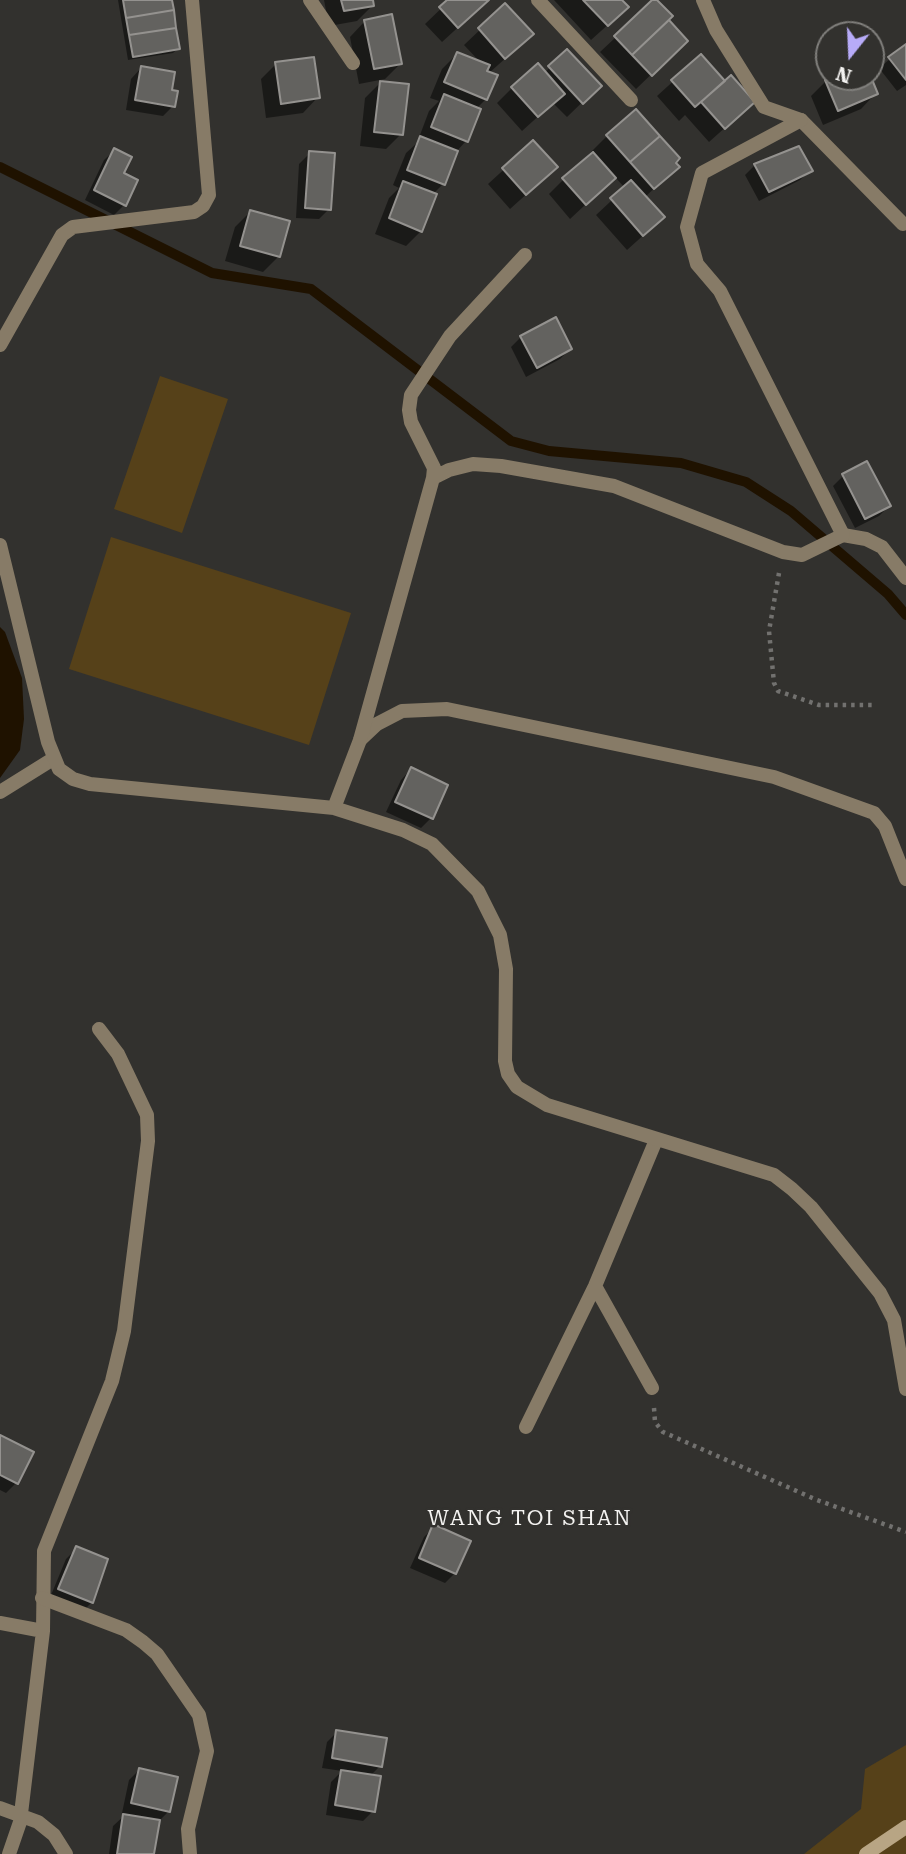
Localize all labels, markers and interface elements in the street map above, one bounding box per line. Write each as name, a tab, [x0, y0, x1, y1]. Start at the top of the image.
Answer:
north arrow	[815, 21, 885, 91]
text: N	[833, 61, 854, 88]
district label: WANG TOI SHAN	[429, 1506, 631, 1532]

